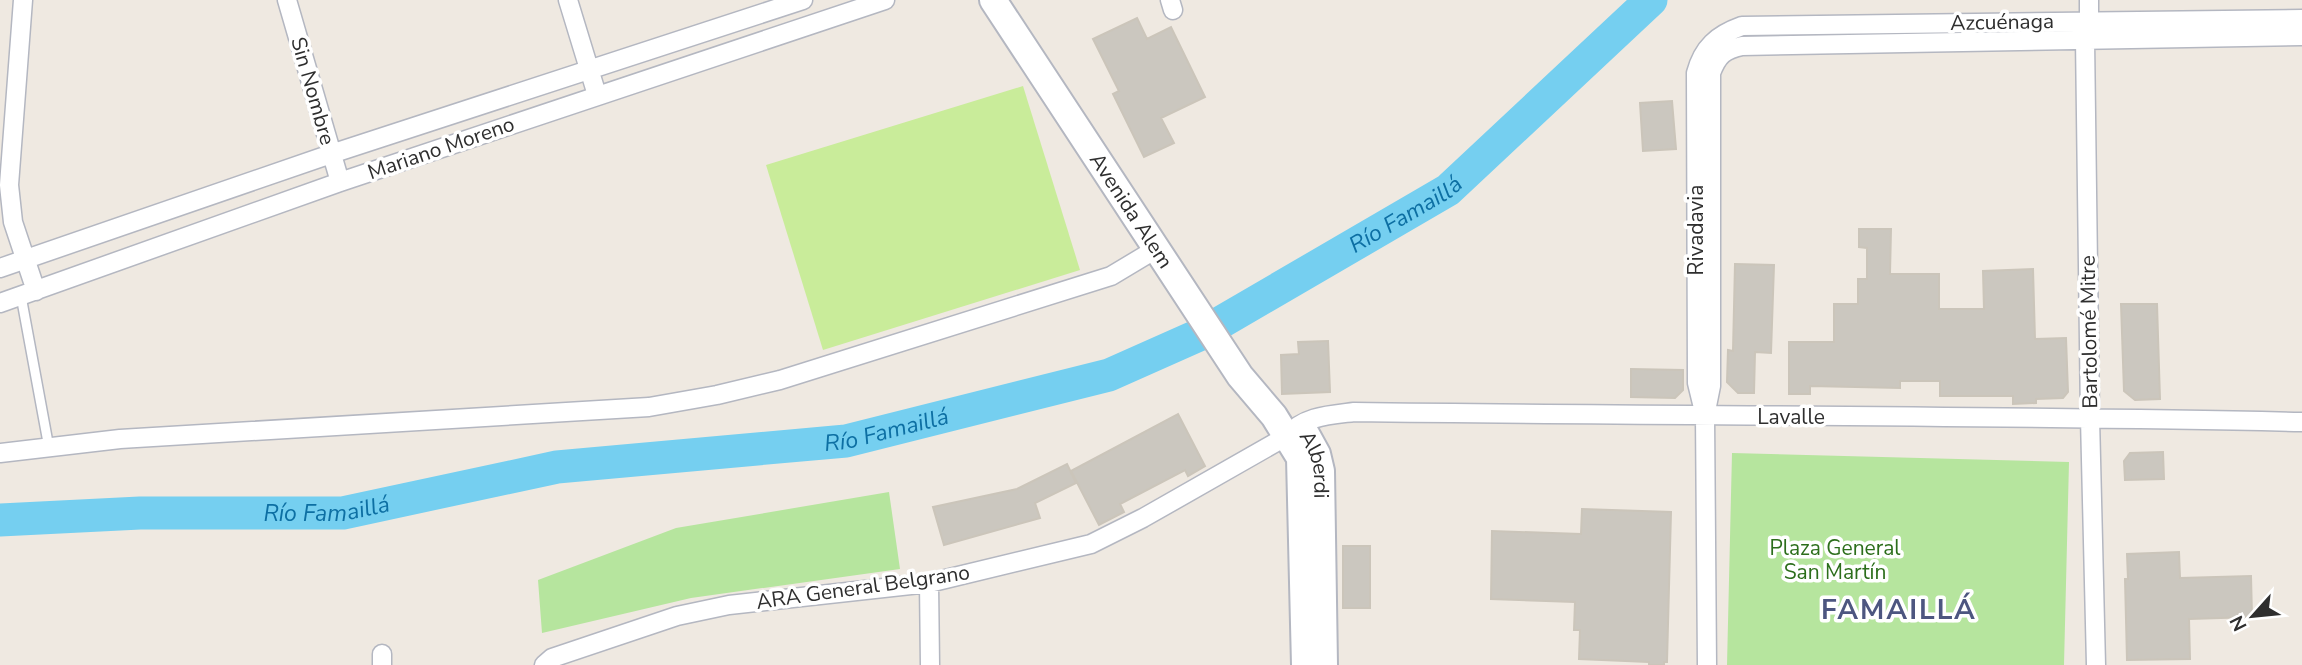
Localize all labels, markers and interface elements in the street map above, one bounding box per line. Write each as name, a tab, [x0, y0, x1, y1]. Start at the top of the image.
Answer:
street label: Azcuénaga	[1950, 7, 2054, 37]
street label: Sin Nombre	[284, 34, 342, 148]
street label: Mariano Moreno	[364, 110, 518, 186]
street label: Avenida Alem	[1083, 147, 1180, 274]
water label: Río Famaillá	[1343, 169, 1469, 260]
street label: Rivadavia	[1682, 185, 1710, 275]
street label: Bartolomé Mitre	[2074, 255, 2104, 409]
water label: Río Famaillá	[823, 400, 952, 458]
street label: Lavalle	[1757, 403, 1825, 431]
street label: Alberdi	[1293, 426, 1335, 499]
water label: Río Famaillá	[263, 488, 392, 529]
park label: Plaza General San Martín	[1769, 534, 1901, 586]
street label: ARA General Belgrano	[754, 558, 972, 616]
north arrow	[2218, 581, 2288, 651]
district label: FAMAILLÁ	[1821, 591, 1977, 629]
text: N	[2224, 611, 2254, 636]

